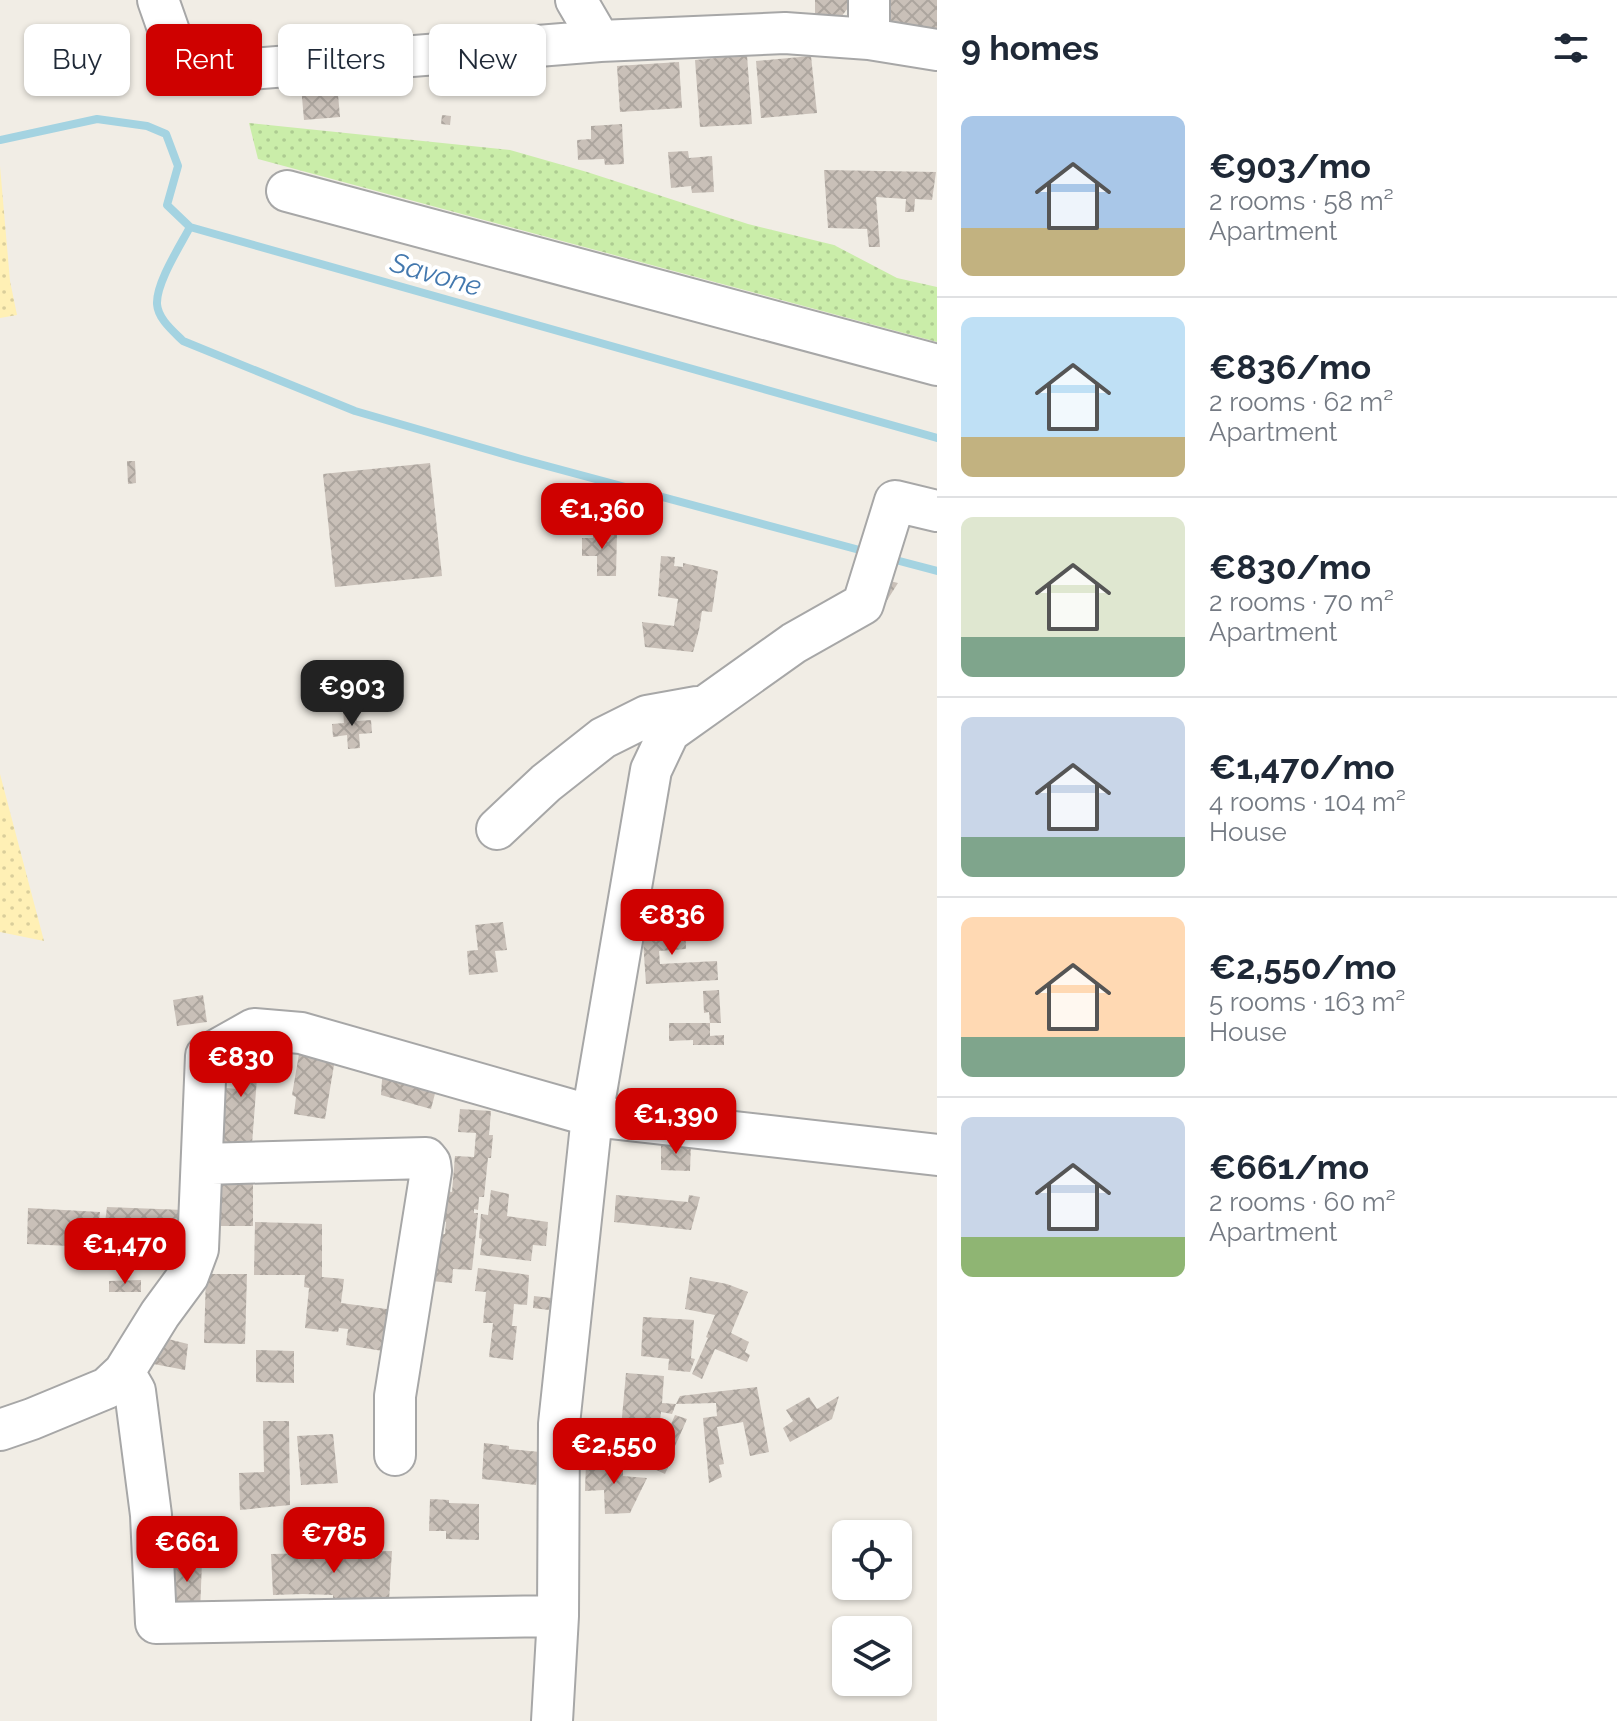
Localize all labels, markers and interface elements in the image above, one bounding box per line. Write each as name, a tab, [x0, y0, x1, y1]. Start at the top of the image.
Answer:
chip: Buy	[24, 24, 130, 96]
chip: Rent	[146, 24, 262, 96]
chip: Filters	[278, 24, 413, 96]
chip: New	[429, 24, 546, 96]
icon: filters	[1549, 26, 1593, 70]
text: 9 homes	[961, 28, 1099, 68]
text: €903/mo	[1209, 146, 1371, 186]
icon: home	[1025, 148, 1121, 244]
text: 2 rooms · 58 m²	[1209, 186, 1394, 216]
text: Apartment	[1209, 216, 1338, 246]
water label: Savone	[385, 245, 485, 303]
text: €836/mo	[1209, 347, 1371, 387]
icon: home	[1025, 349, 1121, 445]
text: 2 rooms · 62 m²	[1209, 387, 1393, 417]
text: Apartment	[1209, 417, 1338, 447]
pin: €1,360	[537, 483, 667, 551]
text: €1,360	[559, 494, 645, 524]
text: €830/mo	[1209, 547, 1371, 587]
icon: home	[1025, 549, 1121, 645]
text: 2 rooms · 70 m²	[1209, 587, 1394, 617]
text: Apartment	[1209, 617, 1338, 647]
pin: €903	[305, 660, 399, 728]
text: €903	[319, 671, 385, 701]
text: €1,470/mo	[1209, 747, 1395, 787]
icon: home	[1025, 749, 1121, 845]
text: 4 rooms · 104 m²	[1209, 787, 1406, 817]
text: House	[1209, 817, 1287, 847]
pin: €836	[625, 889, 719, 957]
text: €836	[639, 900, 705, 930]
text: €2,550/mo	[1209, 947, 1396, 987]
icon: home	[1025, 949, 1121, 1045]
text: 5 rooms · 163 m²	[1209, 987, 1405, 1017]
text: House	[1209, 1017, 1287, 1047]
pin: €830	[194, 1031, 288, 1099]
text: €830	[208, 1042, 274, 1072]
pin: €1,390	[611, 1088, 741, 1156]
text: €1,390	[633, 1099, 719, 1129]
text: €661/mo	[1209, 1147, 1369, 1187]
icon: home	[1025, 1149, 1121, 1245]
text: 2 rooms · 60 m²	[1209, 1187, 1396, 1217]
text: Apartment	[1209, 1217, 1338, 1247]
pin: €1,470	[60, 1218, 190, 1286]
text: €1,470	[82, 1229, 168, 1259]
pin: €2,550	[549, 1418, 679, 1486]
text: €2,550	[571, 1429, 657, 1459]
pin: €785	[287, 1507, 381, 1575]
pin: €661	[140, 1516, 234, 1584]
text: €785	[301, 1518, 367, 1548]
map controls	[832, 1520, 912, 1696]
button: locate	[832, 1520, 912, 1600]
text: €661	[154, 1527, 220, 1557]
button: layers	[832, 1616, 912, 1696]

